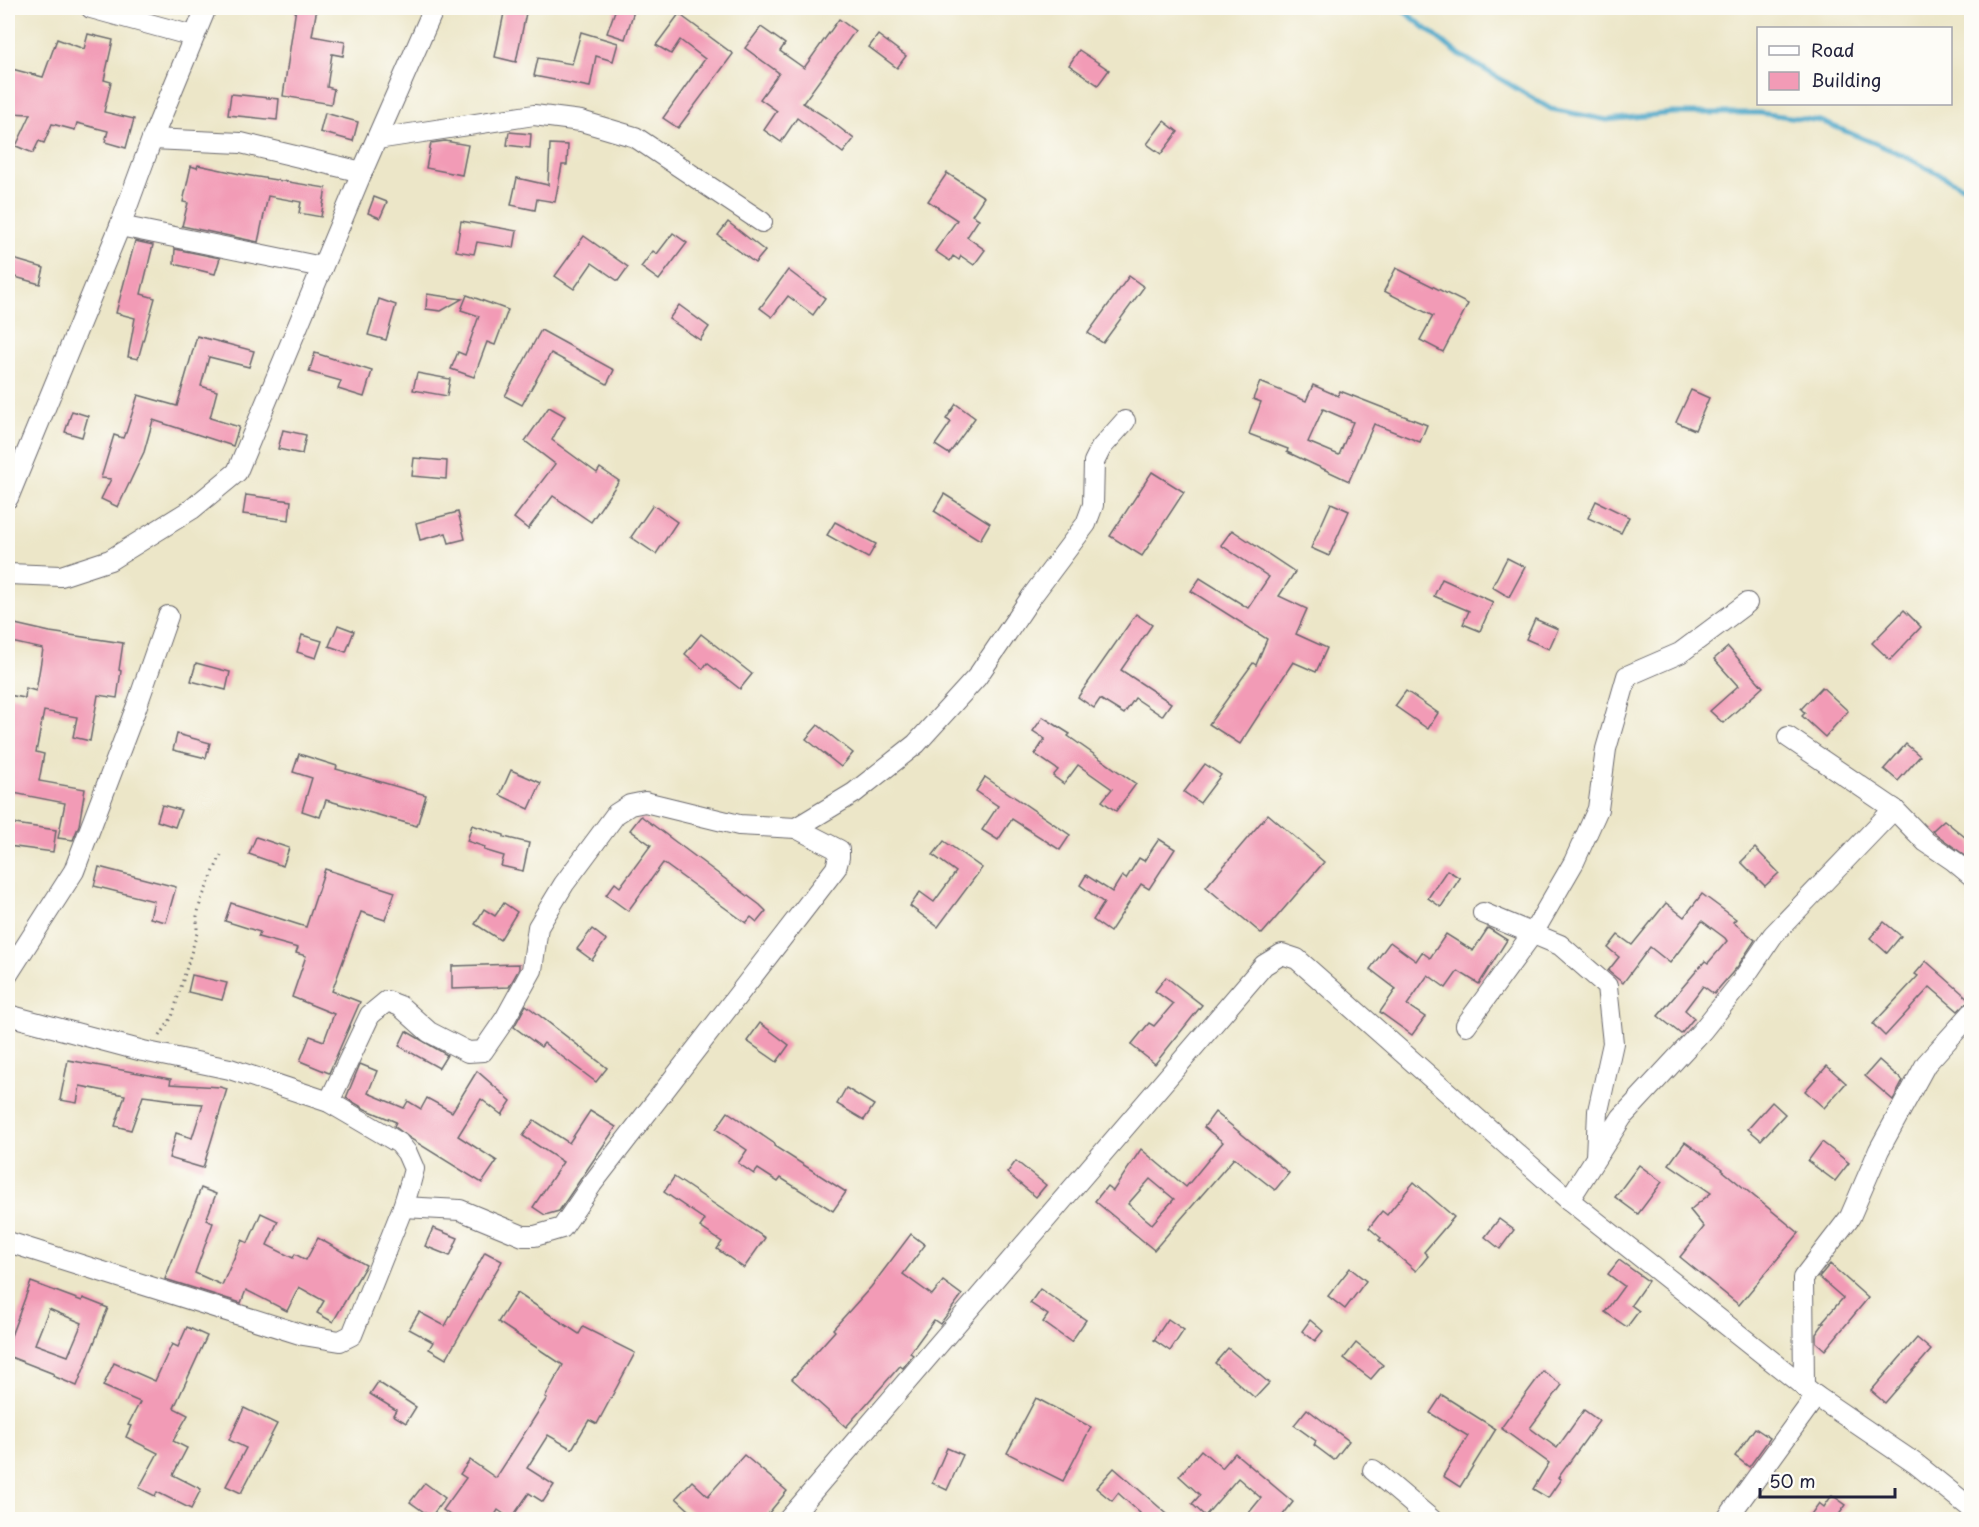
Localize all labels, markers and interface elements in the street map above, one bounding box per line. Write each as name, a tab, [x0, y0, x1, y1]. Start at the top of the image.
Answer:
legend	[1757, 27, 1952, 105]
text: Road	[1811, 36, 1855, 63]
text: Building	[1811, 66, 1881, 93]
scale bar	[1760, 1461, 1895, 1499]
text: 50 m	[1769, 1467, 1816, 1494]

